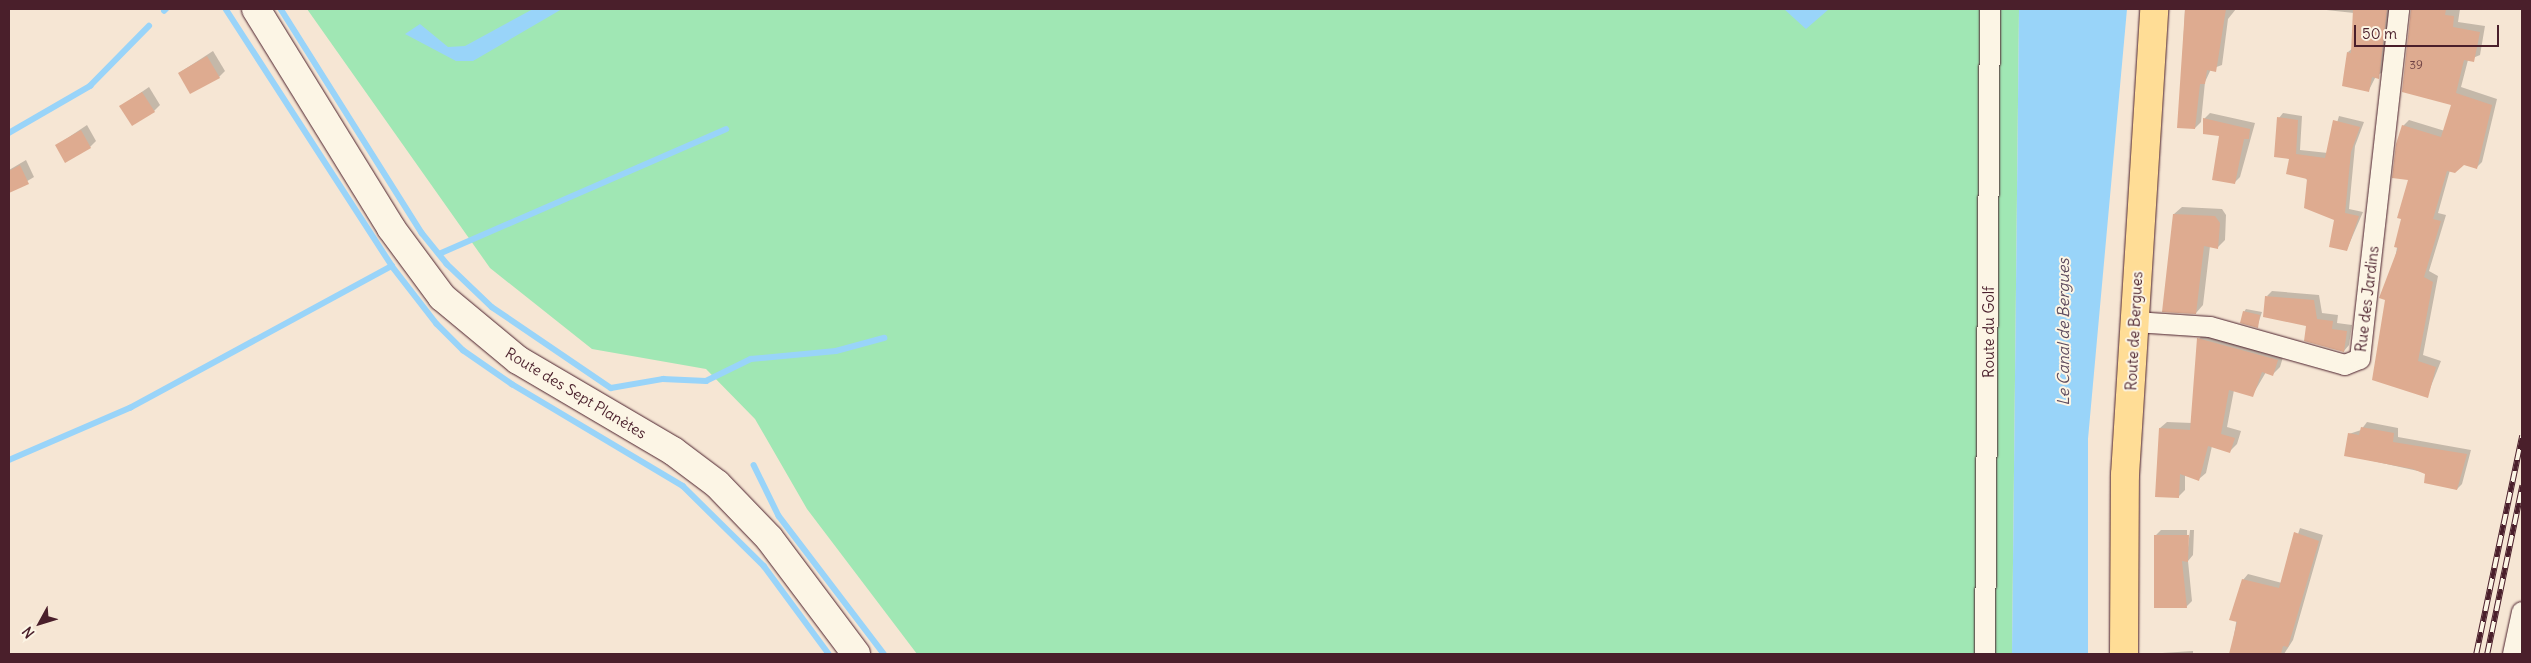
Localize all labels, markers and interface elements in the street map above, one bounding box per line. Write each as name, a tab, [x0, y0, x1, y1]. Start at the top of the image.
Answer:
scale bar	[2356, 15, 2501, 47]
text: 50 m	[2362, 24, 2397, 43]
house number: 39	[2409, 58, 2423, 72]
street label: Rue des Jardins	[2352, 245, 2382, 353]
water label: Le Canal de Bergues	[2053, 258, 2073, 406]
street label: Route de Bergues	[2122, 271, 2146, 391]
street label: Route du Golf	[1980, 286, 1998, 378]
street label: Route des Sept Planètes	[502, 344, 650, 442]
north arrow	[15, 598, 65, 648]
text: N	[18, 623, 38, 642]

